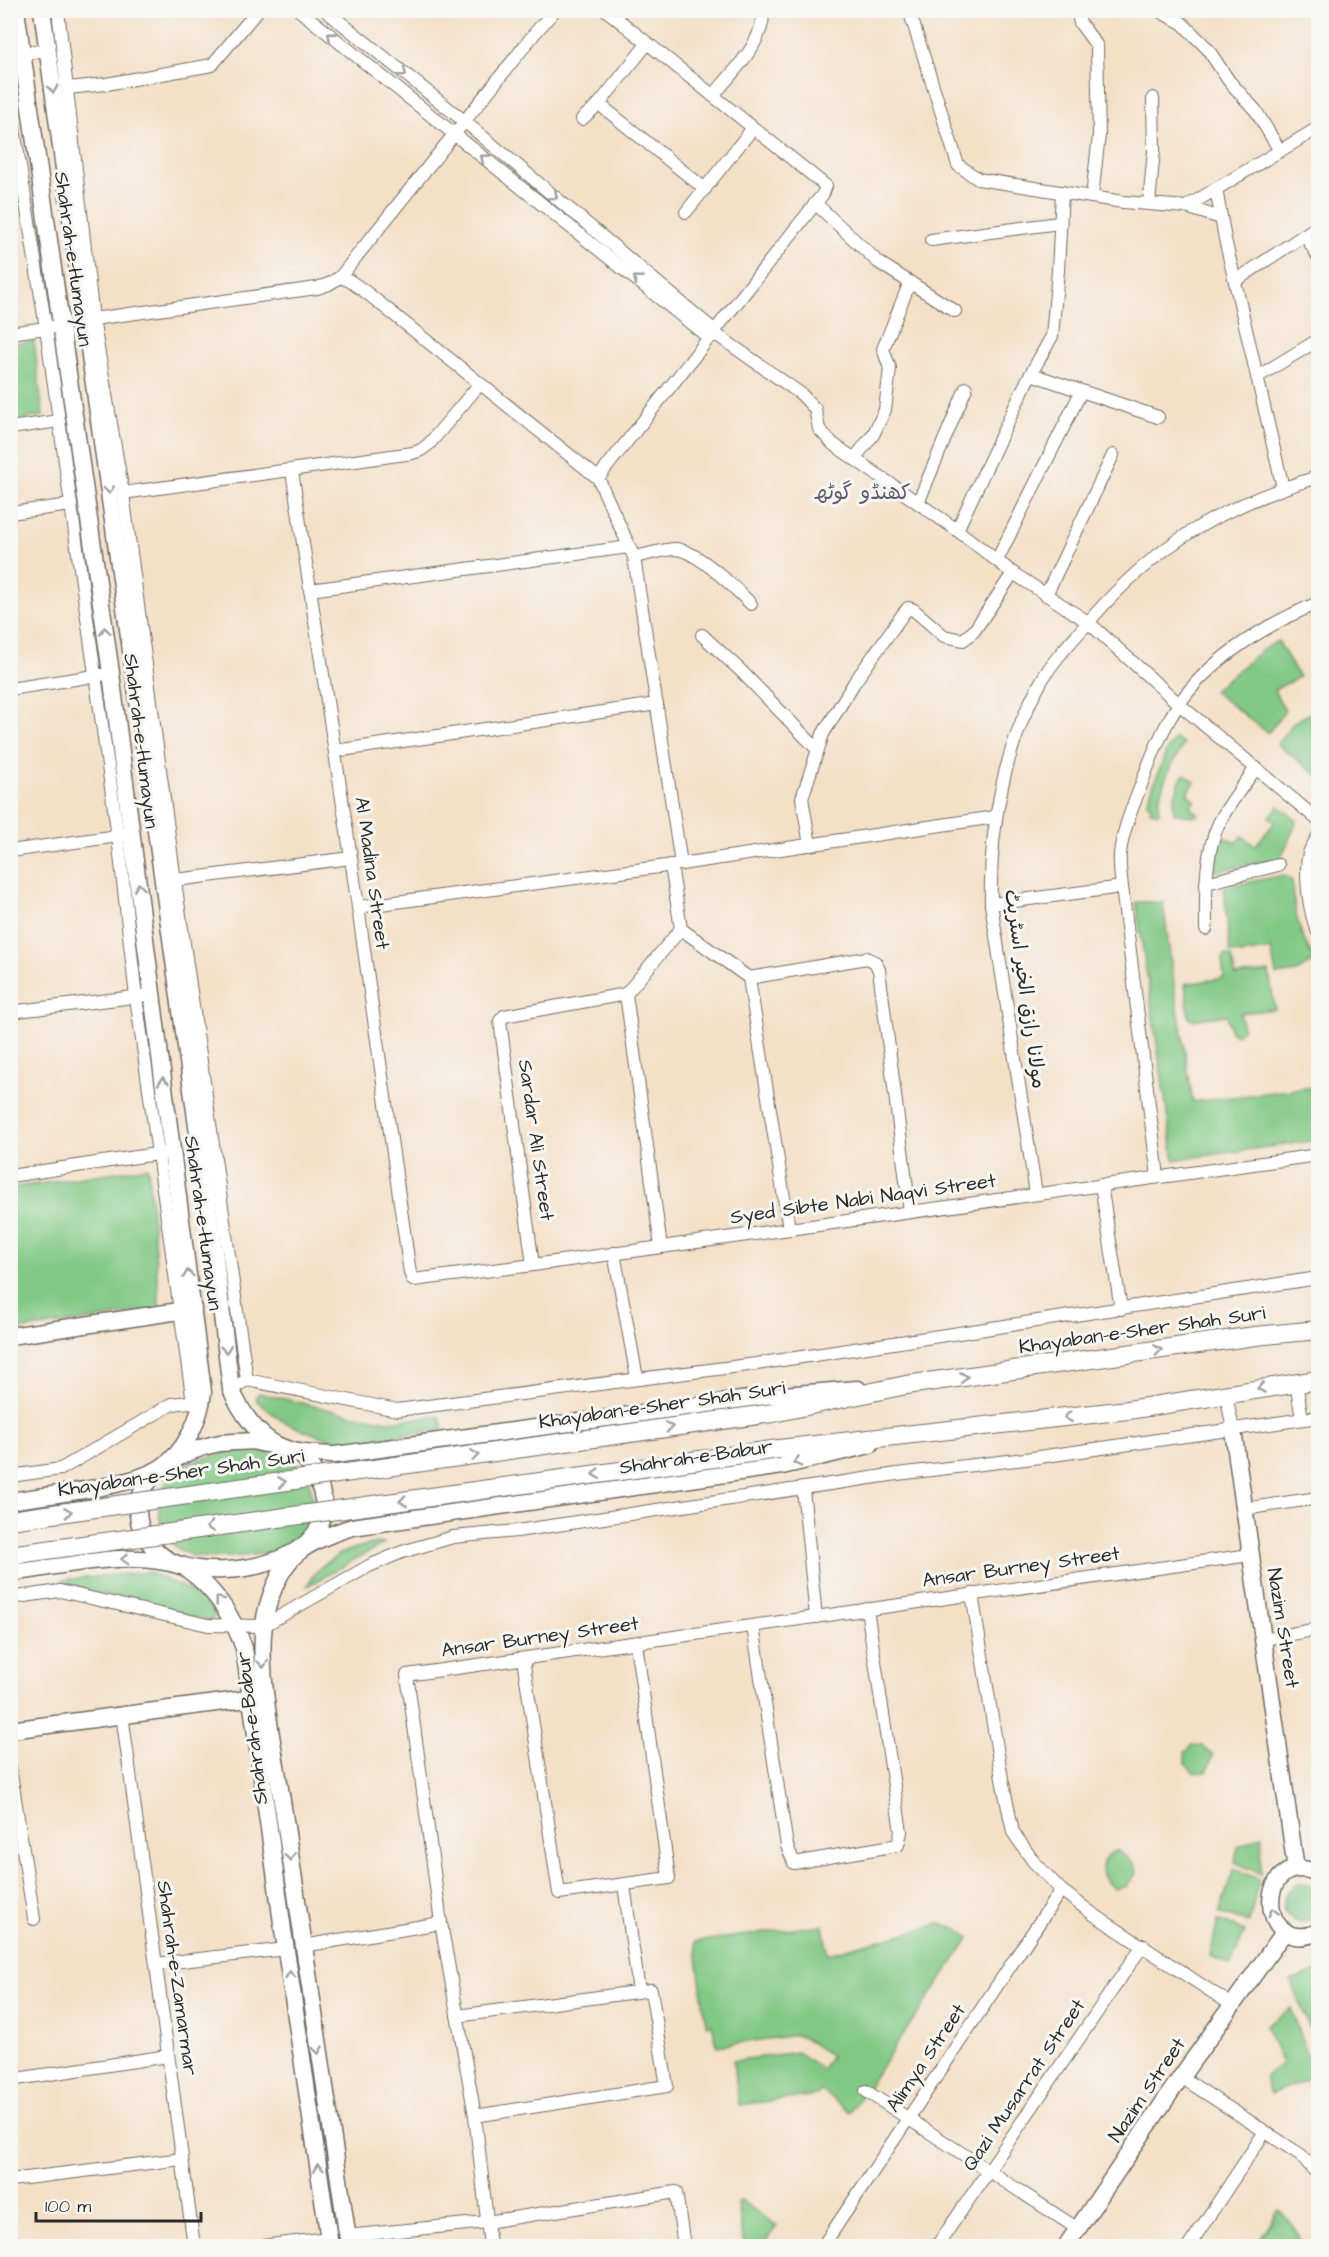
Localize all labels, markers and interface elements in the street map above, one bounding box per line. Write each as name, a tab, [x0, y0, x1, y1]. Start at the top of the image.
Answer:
one-way arrow	[327, 33, 338, 44]
one-way arrow	[397, 65, 408, 76]
one-way arrow	[46, 85, 59, 94]
one-way arrow	[480, 154, 491, 165]
street label: Shahrah-e-Humayun	[46, 170, 99, 348]
one-way arrow	[547, 189, 558, 200]
one-way arrow	[632, 276, 643, 287]
district label: کھنڈو گوٹھ	[813, 478, 911, 507]
one-way arrow	[102, 486, 114, 495]
one-way arrow	[100, 627, 112, 636]
street label: Shahrah-e-Humayun	[115, 652, 166, 830]
street label: Al Madina Street	[347, 795, 397, 951]
one-way arrow	[133, 883, 146, 892]
street label: مولانا رازق الخیر اسٹریٹ	[997, 887, 1053, 1091]
street label: Sardar Ali Street	[511, 1058, 561, 1222]
one-way arrow	[157, 1076, 170, 1085]
street label: Shahrah-e-Humayun	[176, 1134, 229, 1312]
street label: Syed Sibte Nabi Naqvi Street	[728, 1166, 998, 1233]
one-way arrow	[183, 1269, 195, 1279]
street label: Khayaban-e-Sher Shah Suri	[1017, 1299, 1267, 1362]
one-way arrow	[1153, 1344, 1162, 1356]
one-way arrow	[220, 1345, 232, 1354]
one-way arrow	[960, 1371, 969, 1383]
street label: Khayaban-e-Sher Shah Suri	[537, 1374, 787, 1437]
one-way arrow	[1256, 1381, 1266, 1394]
one-way arrow	[1063, 1410, 1072, 1423]
one-way arrow	[664, 1422, 673, 1434]
street label: Shahrah-e-Babur	[618, 1432, 774, 1482]
street label: Khayaban-e-Sher Shah Suri	[56, 1442, 306, 1505]
one-way arrow	[471, 1449, 480, 1461]
one-way arrow	[792, 1455, 802, 1468]
one-way arrow	[592, 1467, 601, 1480]
one-way arrow	[278, 1476, 287, 1488]
one-way arrow	[399, 1494, 408, 1506]
one-way arrow	[64, 1506, 73, 1518]
one-way arrow	[205, 1521, 215, 1533]
street label: Ansar Burney Street	[921, 1539, 1122, 1596]
one-way arrow	[120, 1553, 129, 1566]
street label: Nazim Street	[1260, 1566, 1306, 1690]
one-way arrow	[216, 1596, 227, 1607]
street label: Ansar Burney Street	[440, 1609, 641, 1666]
street label: Shahrah-e-Babur	[229, 1650, 275, 1806]
one-way arrow	[256, 1659, 269, 1669]
one-way arrow	[283, 1853, 295, 1862]
street label: Shahrah-e-Zamarmar	[149, 1879, 205, 2077]
one-way arrow	[1268, 1907, 1280, 1918]
one-way arrow	[284, 1970, 296, 1980]
street label: Qazi Musarrat Street	[956, 1993, 1092, 2177]
street label: Alimya Street	[879, 1998, 974, 2118]
street label: Nazim Street	[1102, 2032, 1192, 2148]
one-way arrow	[312, 2045, 324, 2055]
one-way arrow	[313, 2163, 325, 2172]
scale bar	[36, 2185, 201, 2223]
text: 100 m	[45, 2194, 91, 2219]

